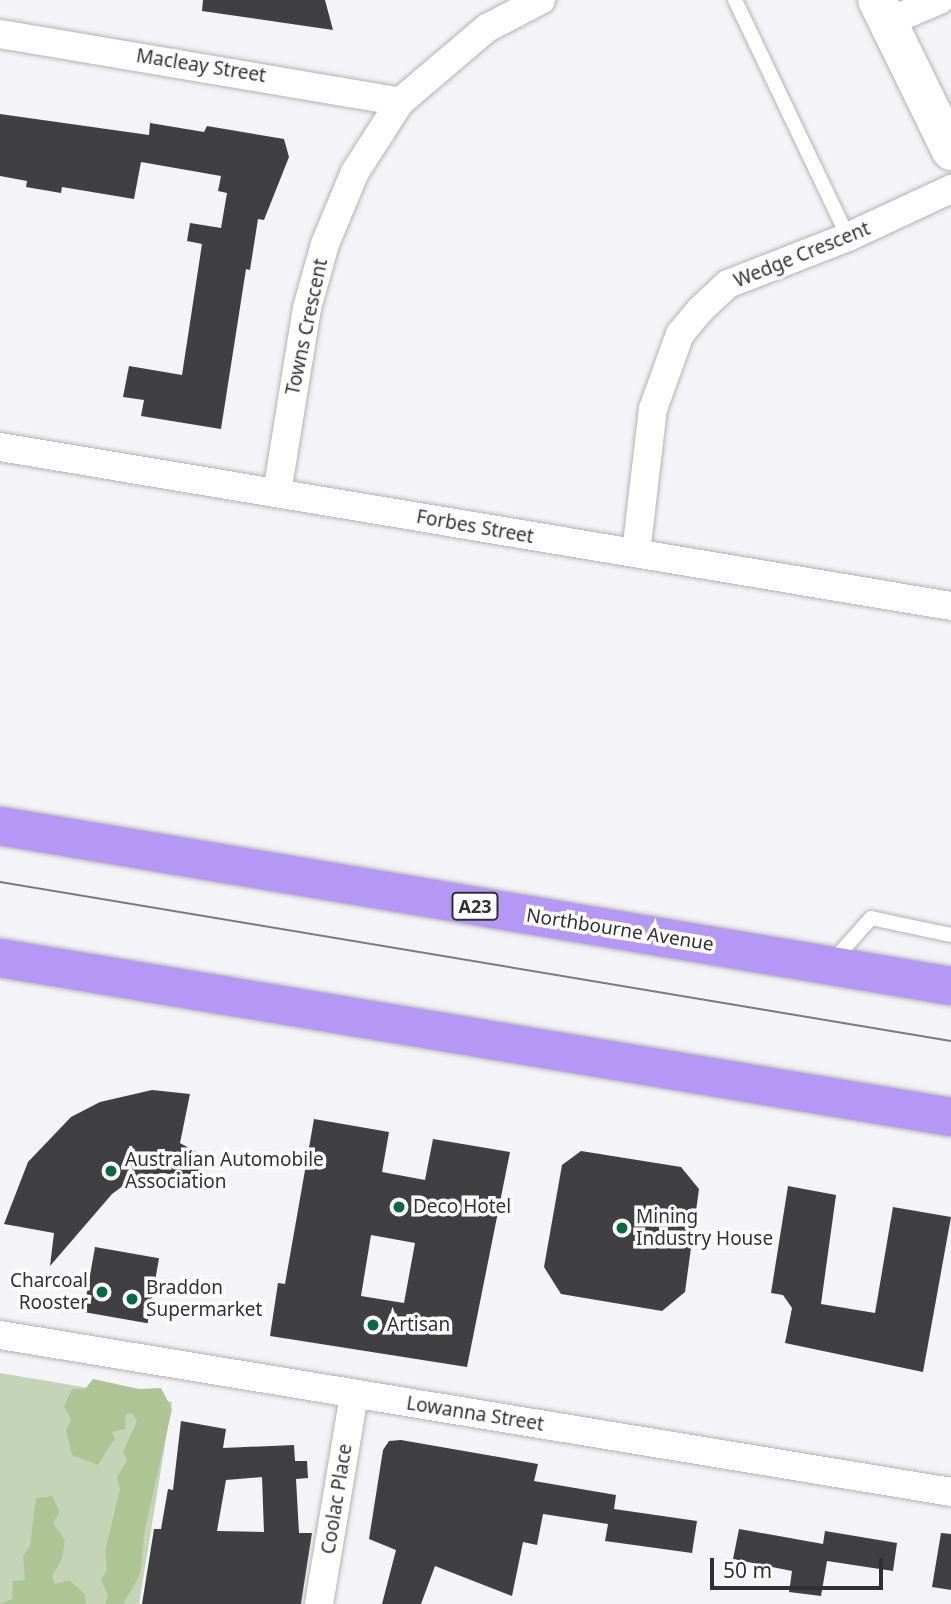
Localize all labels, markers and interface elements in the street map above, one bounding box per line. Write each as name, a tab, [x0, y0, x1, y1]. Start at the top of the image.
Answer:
street label: Macleay Street	[135, 44, 267, 88]
street label: Wedge Crescent	[731, 217, 873, 293]
street label: Towns Crescent	[281, 257, 333, 397]
street label: Forbes Street	[415, 505, 535, 549]
road number: A23	[450, 891, 500, 920]
street label: Northbourne Avenue	[525, 904, 715, 956]
place label: Australian Automobile Association	[125, 1149, 324, 1193]
marker: Australian Automobile Association	[103, 1163, 119, 1179]
place label: Deco Hotel	[413, 1196, 511, 1218]
marker: Deco Hotel	[391, 1199, 407, 1215]
place label: Mining Industry House	[636, 1206, 773, 1250]
marker: Mining Industry House	[614, 1220, 630, 1236]
place label: Charcoal Rooster	[10, 1270, 88, 1314]
place label: Braddon Supermarket	[146, 1277, 262, 1321]
marker: Charcoal Rooster	[94, 1284, 110, 1300]
marker: Braddon Supermarket	[124, 1291, 140, 1307]
place label: Artisan	[387, 1314, 450, 1336]
marker: Artisan	[365, 1317, 381, 1333]
street label: Lowanna Street	[405, 1392, 545, 1436]
street label: Coolac Place	[317, 1442, 357, 1556]
scale bar	[713, 1544, 886, 1588]
text: 50 m	[723, 1556, 772, 1584]

